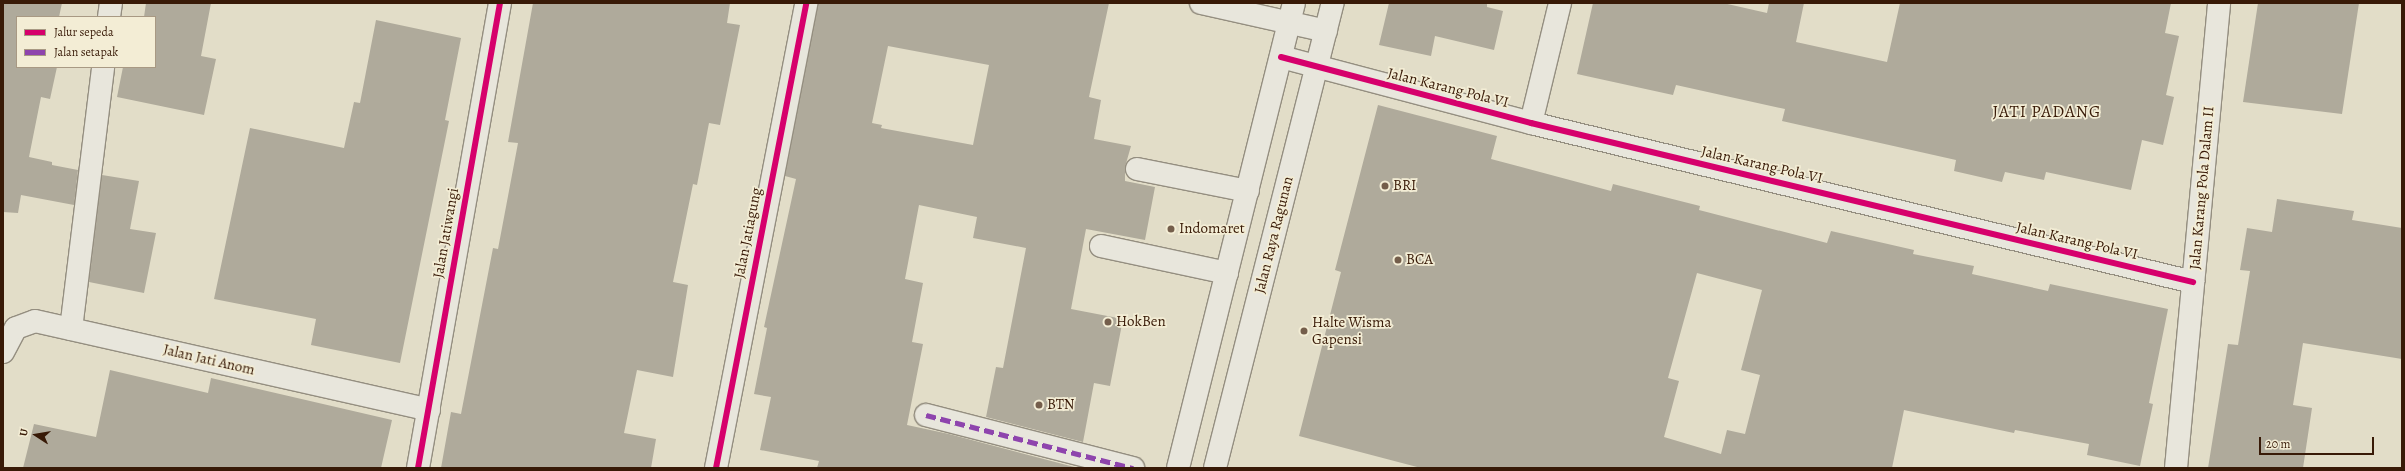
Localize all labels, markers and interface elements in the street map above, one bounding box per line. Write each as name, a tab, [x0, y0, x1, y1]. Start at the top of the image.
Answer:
legend	[16, 16, 156, 68]
text: Jalur sepeda	[54, 24, 114, 40]
text: Jalan setapak	[54, 44, 118, 60]
street label: Jalan Karang Pola VI	[1386, 64, 1510, 112]
district label: JATI PADANG	[1993, 102, 2101, 122]
street label: Jalan Karang Pola Dalam II	[2186, 106, 2218, 270]
street label: Jalan Karang Pola VI	[1700, 142, 1824, 188]
street label: Jalan Raya Ragunan	[1251, 175, 1297, 295]
place label: BRI	[1393, 177, 1417, 195]
marker: BRI	[1380, 181, 1390, 191]
street label: Jalan Jatiagung	[730, 186, 766, 280]
street label: Jalan Jatiwangi	[429, 187, 463, 279]
street label: Jalan Karang Pola VI	[2015, 218, 2139, 264]
place label: Indomaret	[1179, 220, 1245, 238]
marker: Indomaret	[1166, 224, 1176, 234]
place label: BCA	[1406, 251, 1433, 269]
marker: BCA	[1393, 255, 1403, 265]
place label: HokBen	[1116, 313, 1166, 331]
place label: Halte Wisma Gapensi	[1312, 313, 1391, 348]
marker: HokBen	[1103, 317, 1113, 327]
marker: Halte Wisma Gapensi	[1299, 326, 1309, 336]
street label: Jalan Jati Anom	[161, 341, 257, 379]
place label: BTN	[1047, 396, 1075, 414]
marker: BTN	[1034, 400, 1044, 410]
north arrow	[16, 415, 56, 455]
text: U	[16, 427, 32, 438]
scale bar	[2261, 429, 2376, 455]
text: 20 m	[2266, 436, 2290, 452]

